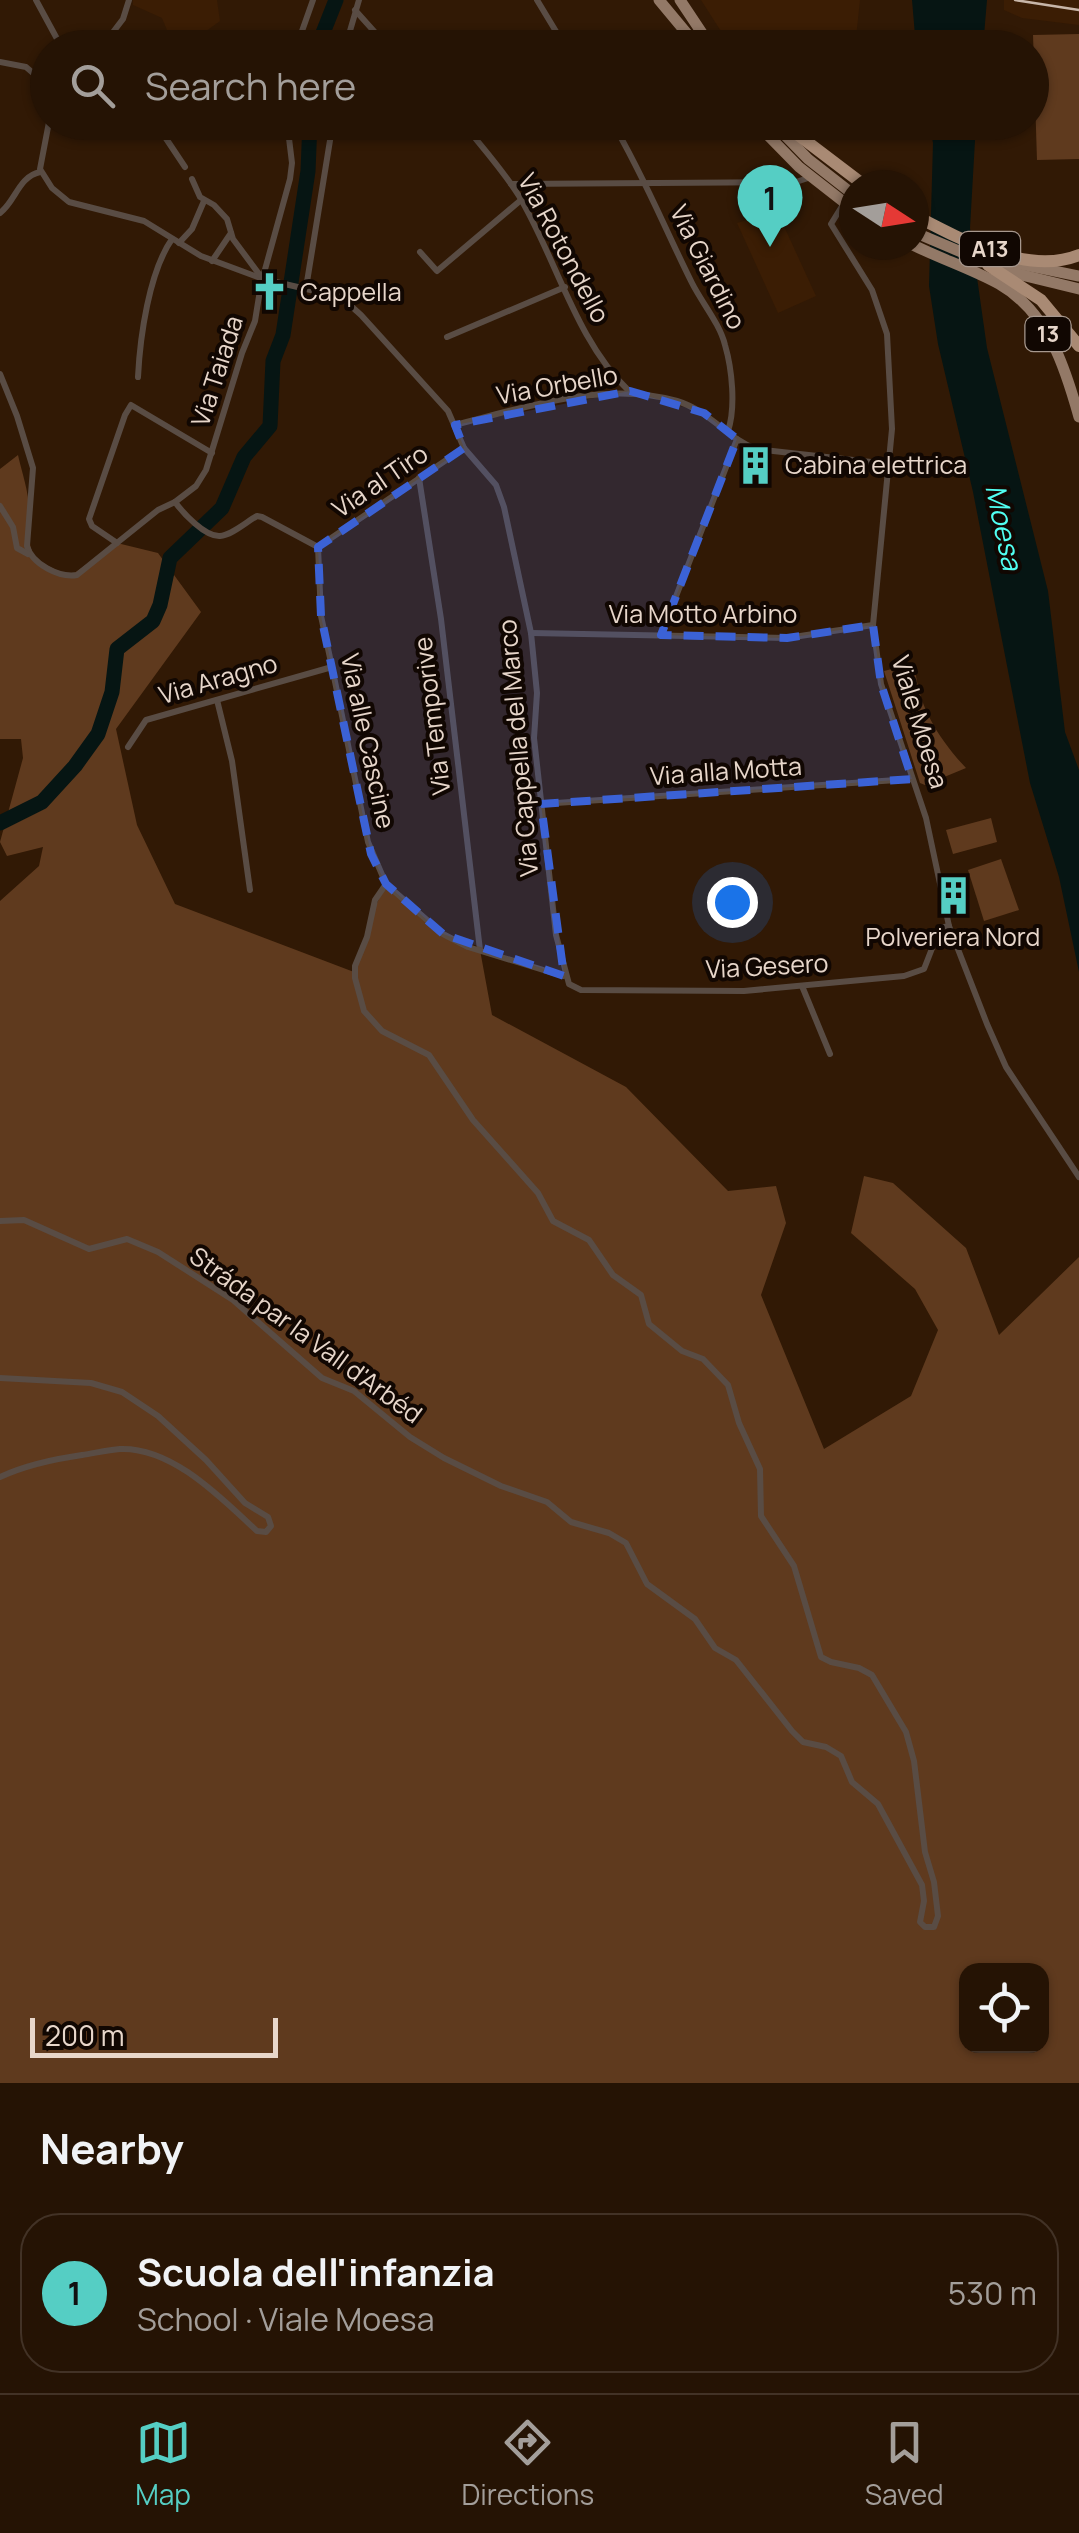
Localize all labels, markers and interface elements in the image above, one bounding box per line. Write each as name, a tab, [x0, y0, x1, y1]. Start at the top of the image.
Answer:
search box	[30, 30, 1049, 140]
icon: search	[65, 58, 120, 113]
text: Search here	[145, 59, 356, 111]
pin: 1	[738, 164, 802, 247]
street label: Via Rotondello	[510, 167, 619, 329]
north arrow	[839, 170, 929, 260]
street label: Via Giardino	[662, 198, 755, 335]
road number: A13	[960, 232, 1020, 266]
church icon: Cappella	[249, 271, 291, 313]
place label: Cappella	[300, 274, 402, 309]
street label: Via Taiada	[182, 311, 251, 431]
road number: 13	[1026, 317, 1070, 351]
street label: Via Orbello	[494, 357, 620, 412]
street label: Via al Tiro	[325, 436, 434, 525]
building icon: Cabina elettrica	[734, 444, 776, 486]
place label: Cabina elettrica	[785, 447, 967, 482]
water label: Moesa	[977, 480, 1033, 575]
street label: Via Motto Arbino	[609, 596, 797, 631]
street label: Via Cappella del Marco	[489, 618, 546, 878]
street label: Via Temporive	[404, 635, 459, 797]
street label: Via Aragno	[154, 645, 281, 712]
street label: Via alle Cascine	[333, 650, 404, 832]
street label: Viale Moesa	[884, 651, 957, 793]
street label: Via alla Motta	[649, 748, 803, 793]
building icon: Polveriera Nord	[932, 875, 974, 917]
your location	[707, 877, 758, 928]
place label: Polveriera Nord	[866, 919, 1040, 954]
street label: Via Gesero	[705, 945, 829, 986]
street label: Stráda par la Vall d'Arbéd	[183, 1238, 430, 1431]
map controls	[959, 1963, 1049, 2053]
button: locate	[959, 1963, 1049, 2053]
scale bar	[30, 2013, 278, 2058]
text: 200 m	[45, 2016, 124, 2054]
text: Nearby	[40, 2119, 184, 2177]
text: Scuola dell'infanzia	[137, 2245, 495, 2297]
text: 1	[67, 2271, 82, 2315]
text: 530 m	[948, 2271, 1037, 2315]
text: School · Viale Moesa	[137, 2297, 434, 2341]
tab: Map	[135, 2415, 191, 2513]
tab: Directions	[462, 2415, 594, 2513]
tab: Saved	[865, 2415, 944, 2513]

